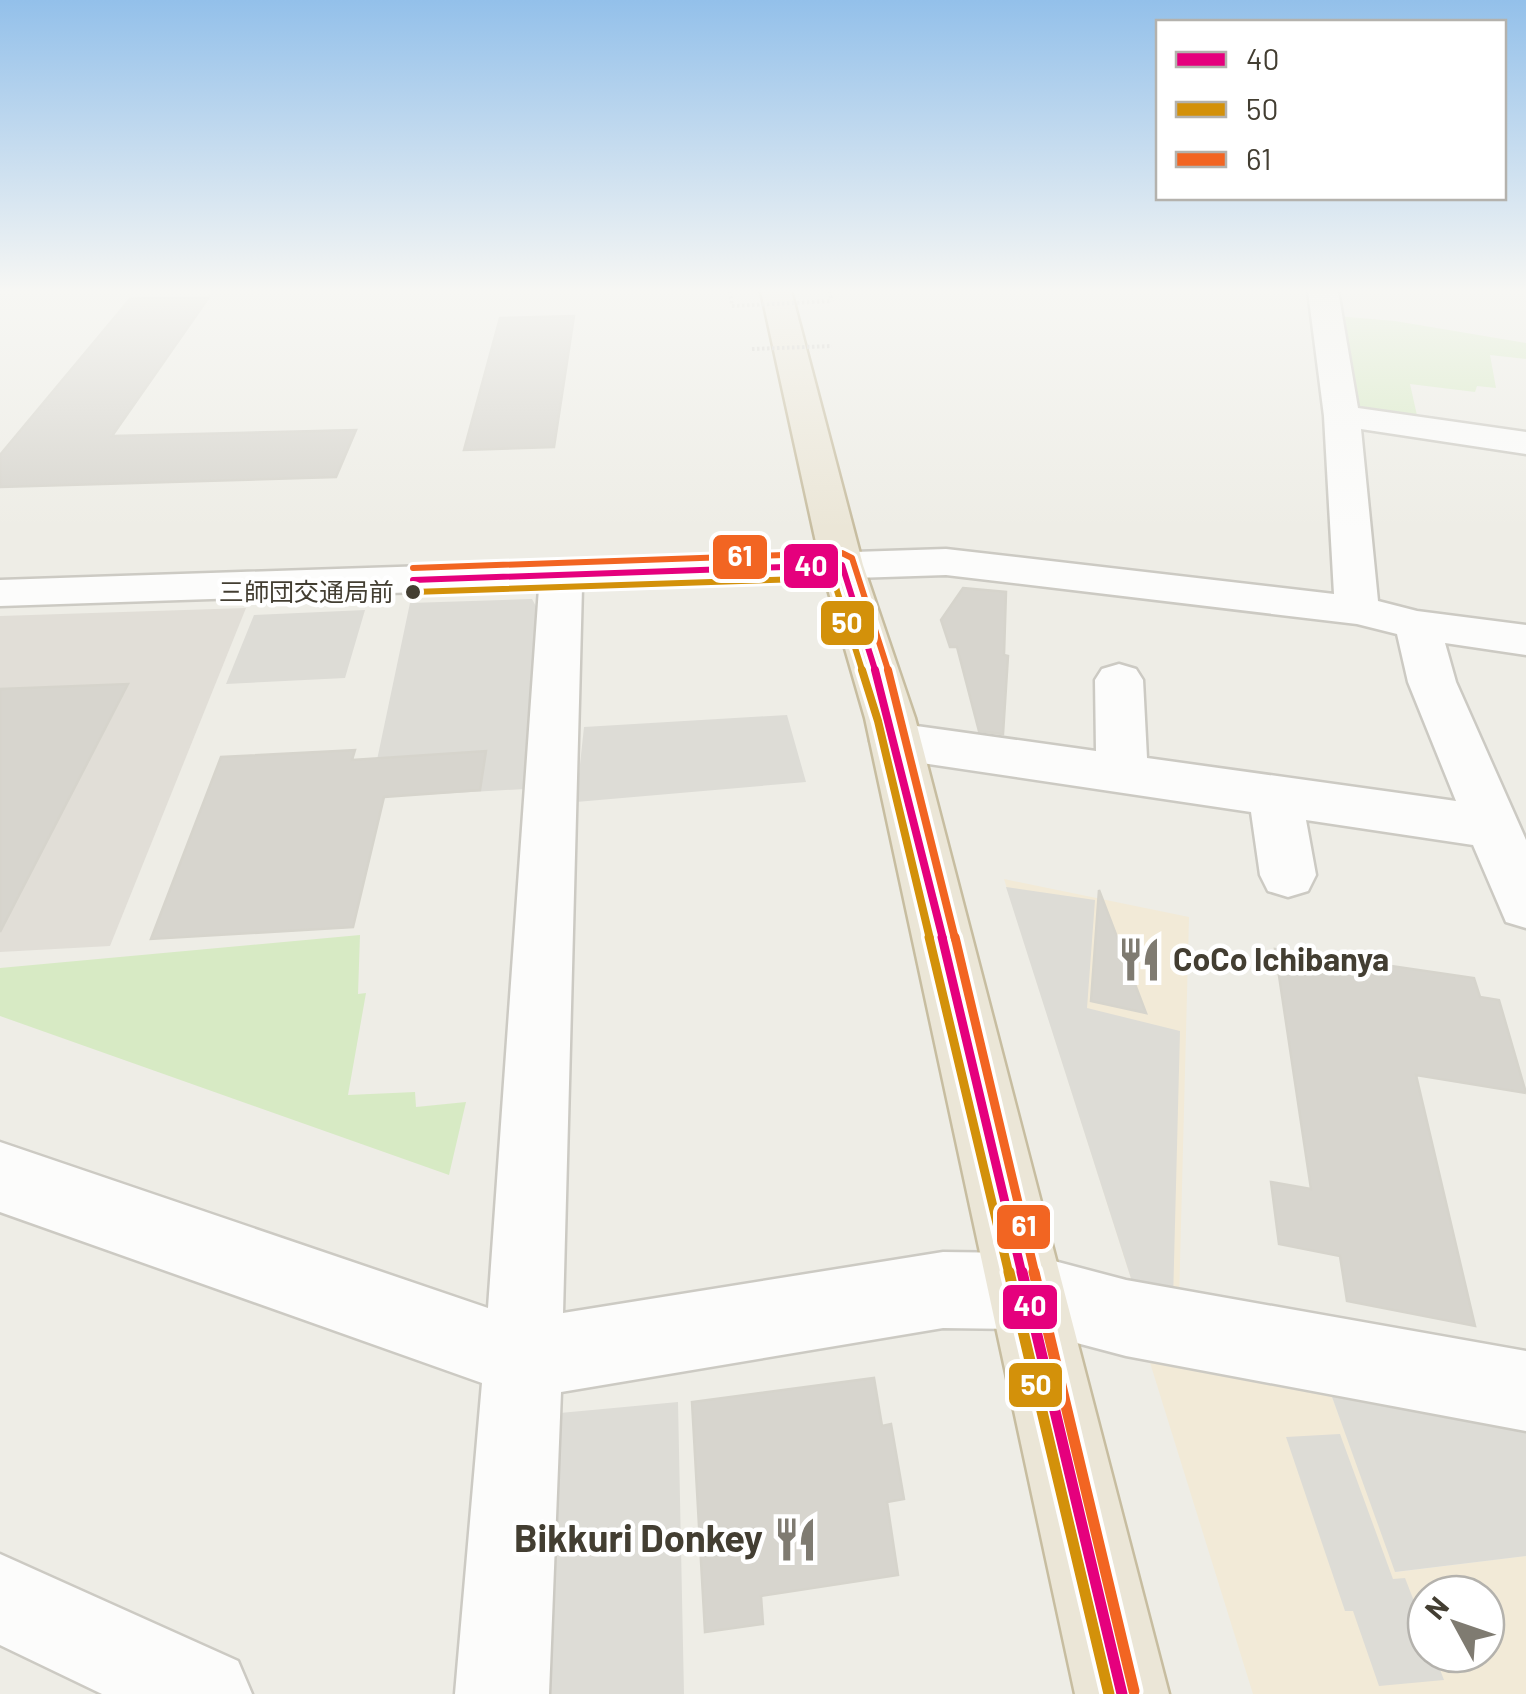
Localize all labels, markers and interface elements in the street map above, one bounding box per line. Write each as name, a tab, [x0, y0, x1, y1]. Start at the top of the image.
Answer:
legend	[1156, 20, 1506, 200]
text: 40	[1246, 40, 1279, 76]
text: 50	[1246, 90, 1278, 126]
text: 61	[1246, 140, 1271, 176]
line badge: 61	[711, 533, 769, 581]
text: 61	[728, 538, 752, 572]
line badge: 40	[782, 542, 840, 590]
text: 40	[795, 548, 827, 582]
place label: 三師団交通局前	[219, 576, 394, 606]
marker: 三師団交通局前	[403, 582, 423, 602]
line badge: 50	[819, 599, 876, 647]
text: 50	[831, 605, 863, 639]
restaurant icon: CoCo Ichibanya	[1116, 936, 1164, 984]
place label: CoCo Ichibanya	[1173, 939, 1389, 977]
line badge: 61	[995, 1203, 1052, 1251]
text: 61	[1012, 1208, 1036, 1242]
line badge: 40	[1001, 1283, 1059, 1331]
text: 40	[1014, 1288, 1046, 1322]
line badge: 50	[1007, 1361, 1064, 1409]
text: 50	[1020, 1367, 1052, 1401]
place label: Bikkuri Donkey	[514, 1514, 763, 1560]
restaurant icon: Bikkuri Donkey	[772, 1515, 820, 1563]
north arrow	[1406, 1574, 1506, 1674]
text: N	[1417, 1589, 1455, 1625]

